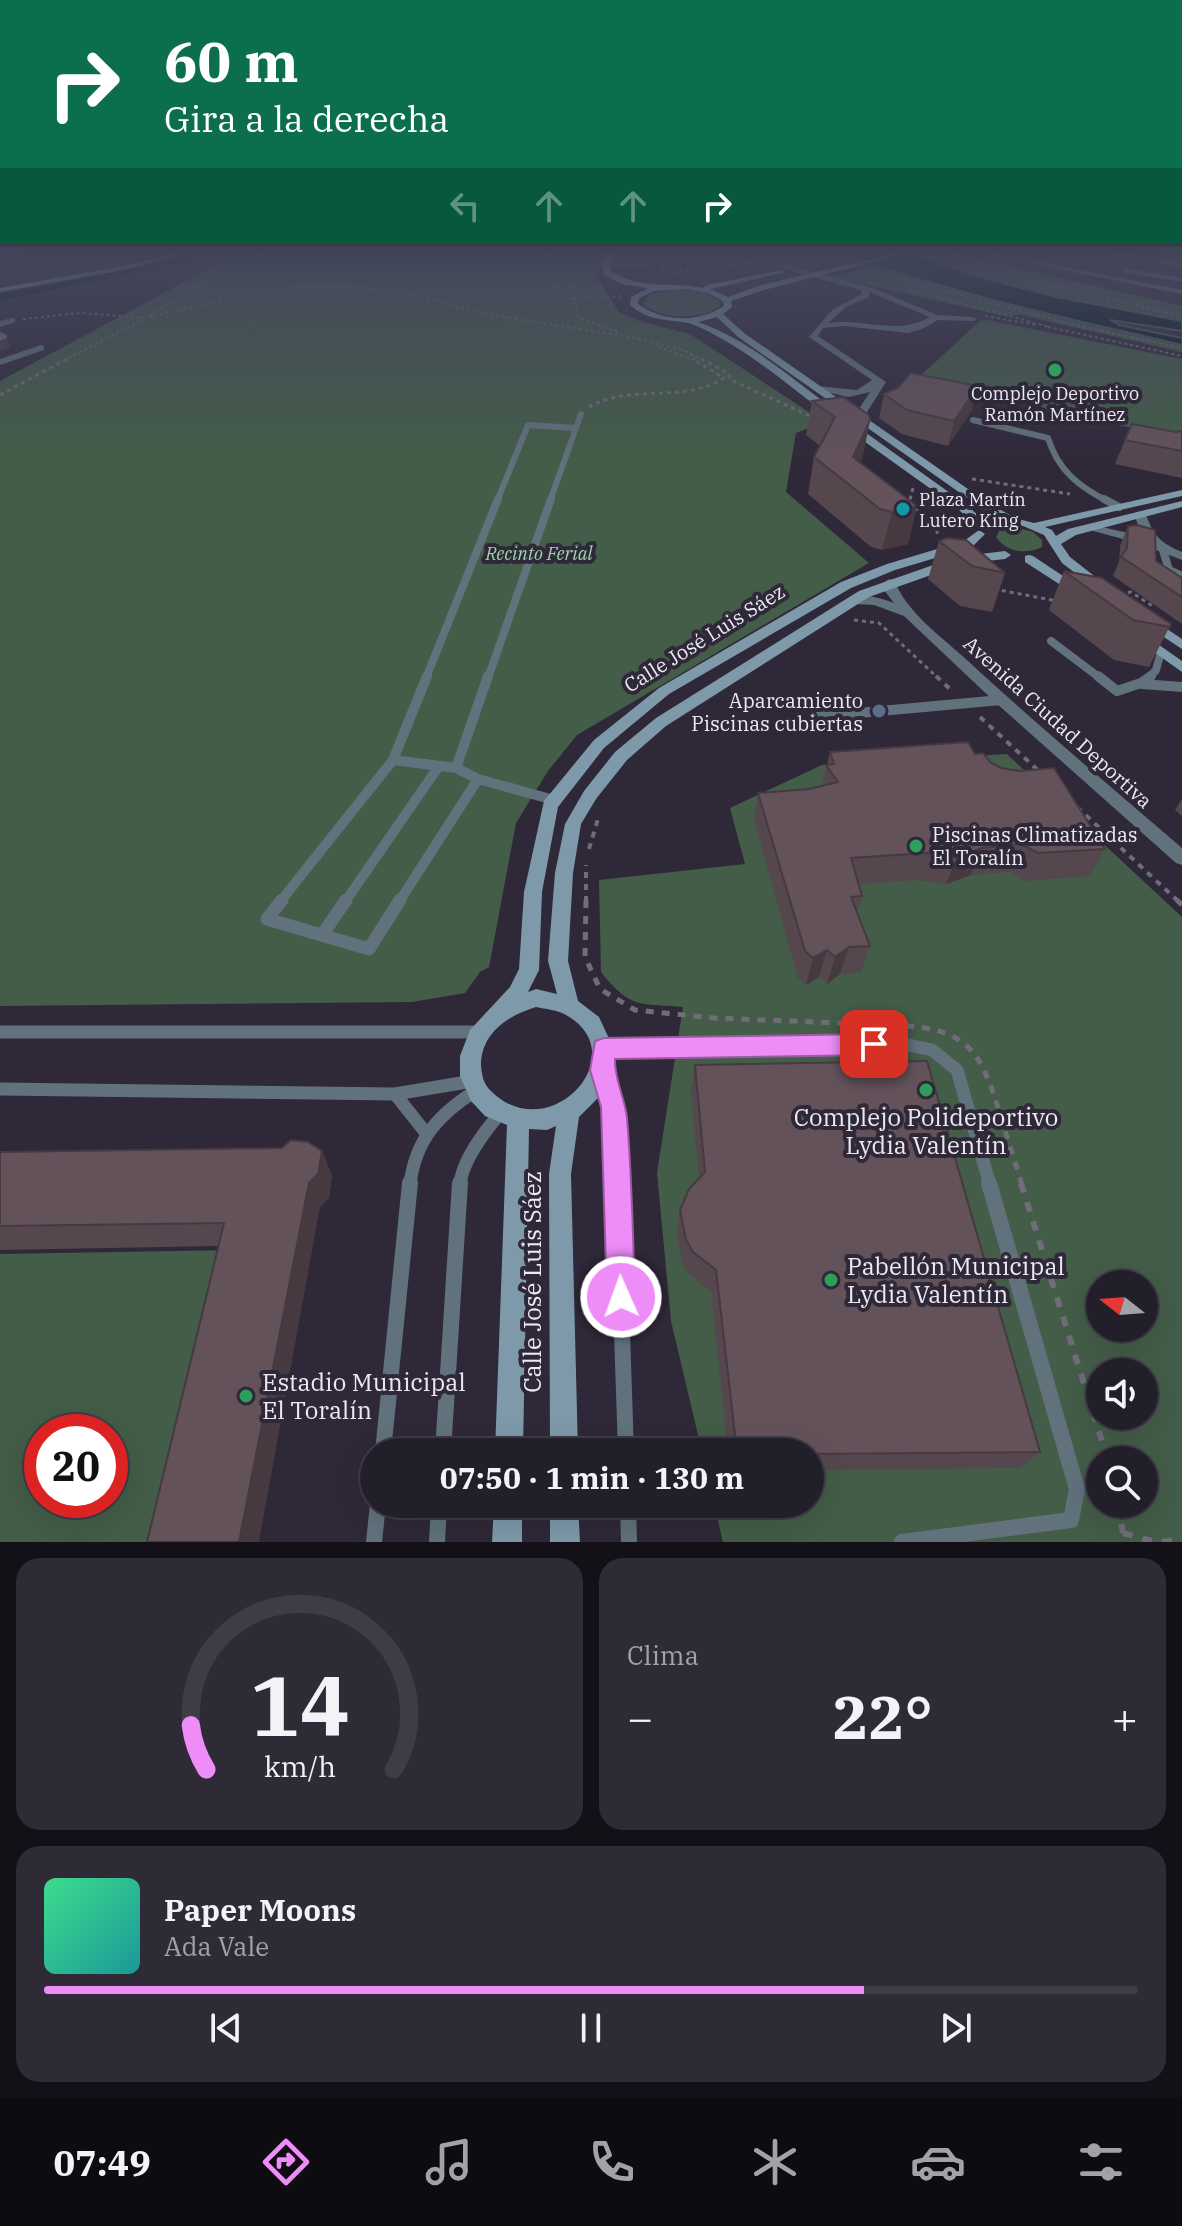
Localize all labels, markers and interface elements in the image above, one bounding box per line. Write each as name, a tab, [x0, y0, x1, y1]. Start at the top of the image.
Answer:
text: 60 m	[164, 25, 299, 97]
icon: right	[32, 32, 136, 136]
text: Gira a la derecha	[164, 95, 449, 142]
icon: left	[443, 184, 487, 228]
icon: ahead	[527, 184, 571, 228]
icon: ahead	[611, 184, 655, 228]
icon: right	[695, 184, 739, 228]
marker: Complejo Deportivo Ramón Martínez	[1046, 361, 1064, 379]
place label: Complejo Deportivo Ramón Martínez	[971, 382, 1139, 426]
place label: Plaza Martín Lutero King	[919, 488, 1026, 532]
marker: Plaza Martín Lutero King	[894, 500, 912, 518]
park label: Recinto Ferial	[484, 542, 593, 565]
street label: Calle José Luis Sáez	[619, 578, 789, 698]
street label: Avenida Ciudad Deportiva	[958, 630, 1158, 814]
place label: Aparcamiento Piscinas cubiertas	[691, 687, 863, 737]
marker: Aparcamiento Piscinas cubiertas	[870, 702, 888, 720]
place label: Piscinas Climatizadas El Toralín	[932, 821, 1138, 871]
marker: Piscinas Climatizadas El Toralín	[907, 837, 925, 855]
pin	[840, 1010, 908, 1078]
icon: arrive	[852, 1022, 896, 1066]
marker: Complejo Polideportivo Lydia Valentín	[917, 1081, 935, 1099]
place label: Complejo Polideportivo Lydia Valentín	[794, 1101, 1058, 1161]
street label: Calle José Luis Sáez	[516, 1171, 548, 1393]
place label: Pabellón Municipal Lydia Valentín	[847, 1250, 1065, 1310]
position arrow	[579, 1255, 663, 1339]
north arrow	[1086, 1270, 1158, 1342]
map controls	[1086, 1270, 1158, 1518]
marker: Pabellón Municipal Lydia Valentín	[822, 1271, 840, 1289]
button: sound	[1086, 1358, 1158, 1430]
place label: Estadio Municipal El Toralín	[262, 1366, 466, 1426]
marker: Estadio Municipal El Toralín	[237, 1387, 255, 1405]
speed limit sign: 20	[24, 1414, 128, 1518]
button: search	[1086, 1446, 1158, 1518]
text: 07:50 · 1 min · 130 m	[440, 1458, 744, 1497]
text: Clima	[627, 1638, 699, 1672]
text: 14	[250, 1651, 349, 1759]
text: 22°	[832, 1677, 933, 1756]
text: −	[627, 1689, 653, 1746]
text: +	[1112, 1689, 1138, 1746]
text: km/h	[263, 1748, 336, 1785]
text: Paper Moons	[164, 1890, 356, 1929]
text: Ada Vale	[164, 1929, 269, 1963]
icon: previous	[204, 2006, 248, 2050]
icon: pause	[569, 2006, 613, 2050]
icon: next	[934, 2006, 978, 2050]
icon: directions	[258, 2134, 314, 2190]
icon: music	[421, 2134, 477, 2190]
icon: phone	[584, 2134, 640, 2190]
icon: climate	[747, 2134, 803, 2190]
icon: car	[910, 2134, 966, 2190]
icon: filters	[1073, 2134, 1129, 2190]
text: 07:49	[53, 2139, 151, 2186]

